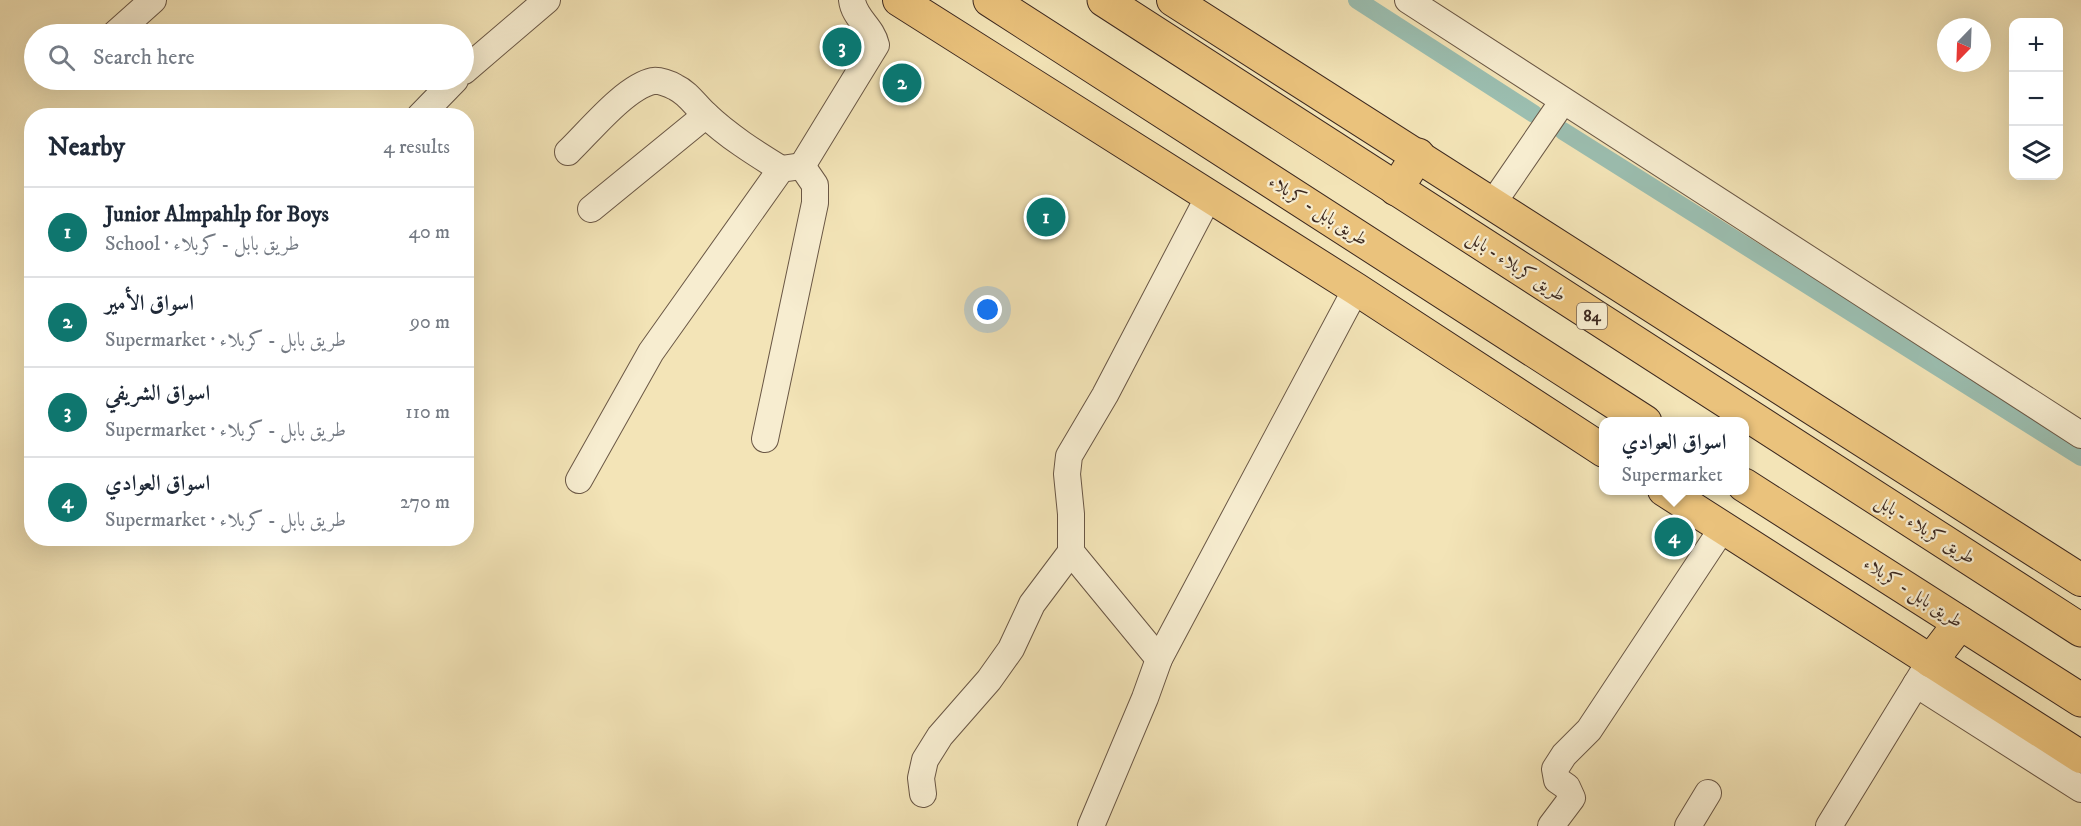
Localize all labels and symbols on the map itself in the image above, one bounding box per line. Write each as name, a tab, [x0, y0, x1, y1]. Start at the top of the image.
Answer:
north arrow	[1937, 18, 1991, 72]
pin: 3	[822, 24, 862, 70]
pin: 2	[882, 60, 922, 106]
street label: طريق بابل - كربلاء	[1264, 171, 1372, 252]
pin: 1	[1026, 194, 1066, 240]
street label: طريق كربلاء - بابل	[1462, 227, 1570, 308]
your location	[973, 295, 1002, 324]
road number: 84	[1577, 303, 1607, 329]
street label: طريق كربلاء - بابل	[1870, 491, 1979, 570]
pin: 4	[1654, 514, 1694, 560]
street label: طريق بابل - كربلاء	[1859, 553, 1967, 634]

